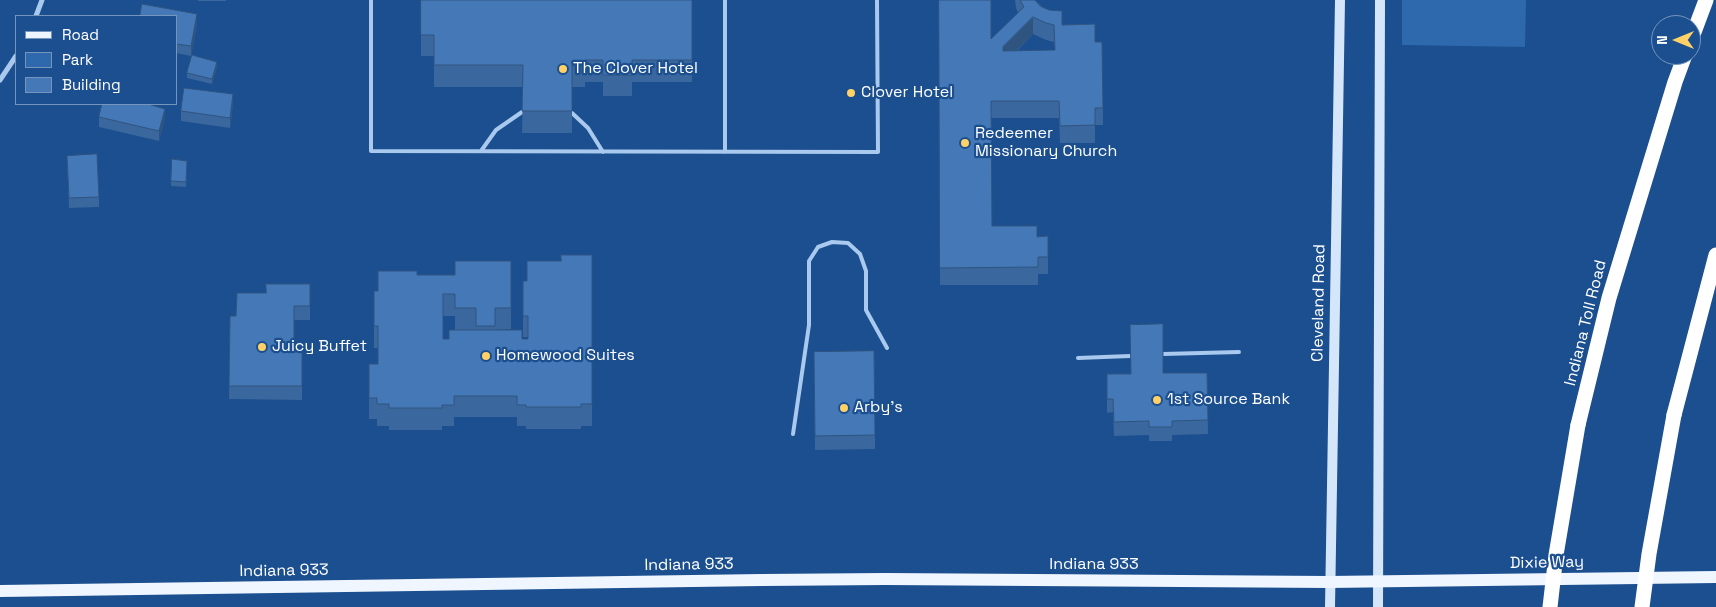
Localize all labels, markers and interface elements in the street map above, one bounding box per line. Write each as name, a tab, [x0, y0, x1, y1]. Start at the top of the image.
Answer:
legend	[15, 15, 178, 105]
north arrow	[1651, 15, 1701, 65]
text: Road	[62, 25, 99, 44]
text: N	[1653, 35, 1671, 45]
text: Park	[62, 50, 93, 69]
place label: The Clover Hotel	[573, 59, 698, 79]
marker: The Clover Hotel	[557, 63, 569, 75]
text: Building	[62, 75, 121, 94]
place label: Clover Hotel	[861, 83, 953, 103]
marker: Clover Hotel	[845, 87, 857, 99]
place label: Redeemer Missionary Church	[975, 124, 1117, 162]
marker: Redeemer Missionary Church	[959, 137, 971, 149]
street label: Cleveland Road	[1308, 244, 1330, 362]
street label: Indiana Toll Road	[1561, 258, 1611, 388]
place label: Juicy Buffet	[272, 337, 367, 357]
marker: Juicy Buffet	[256, 341, 268, 353]
place label: Homewood Suites	[496, 346, 635, 366]
marker: Homewood Suites	[480, 350, 492, 362]
place label: 1st Source Bank	[1167, 390, 1290, 410]
marker: 1st Source Bank	[1151, 394, 1163, 406]
place label: Arby's	[854, 398, 903, 418]
marker: Arby's	[838, 402, 850, 414]
street label: Dixie Way	[1510, 553, 1584, 573]
street label: Indiana 933	[644, 555, 734, 575]
street label: Indiana 933	[1049, 555, 1139, 575]
street label: Indiana 933	[239, 561, 329, 581]

